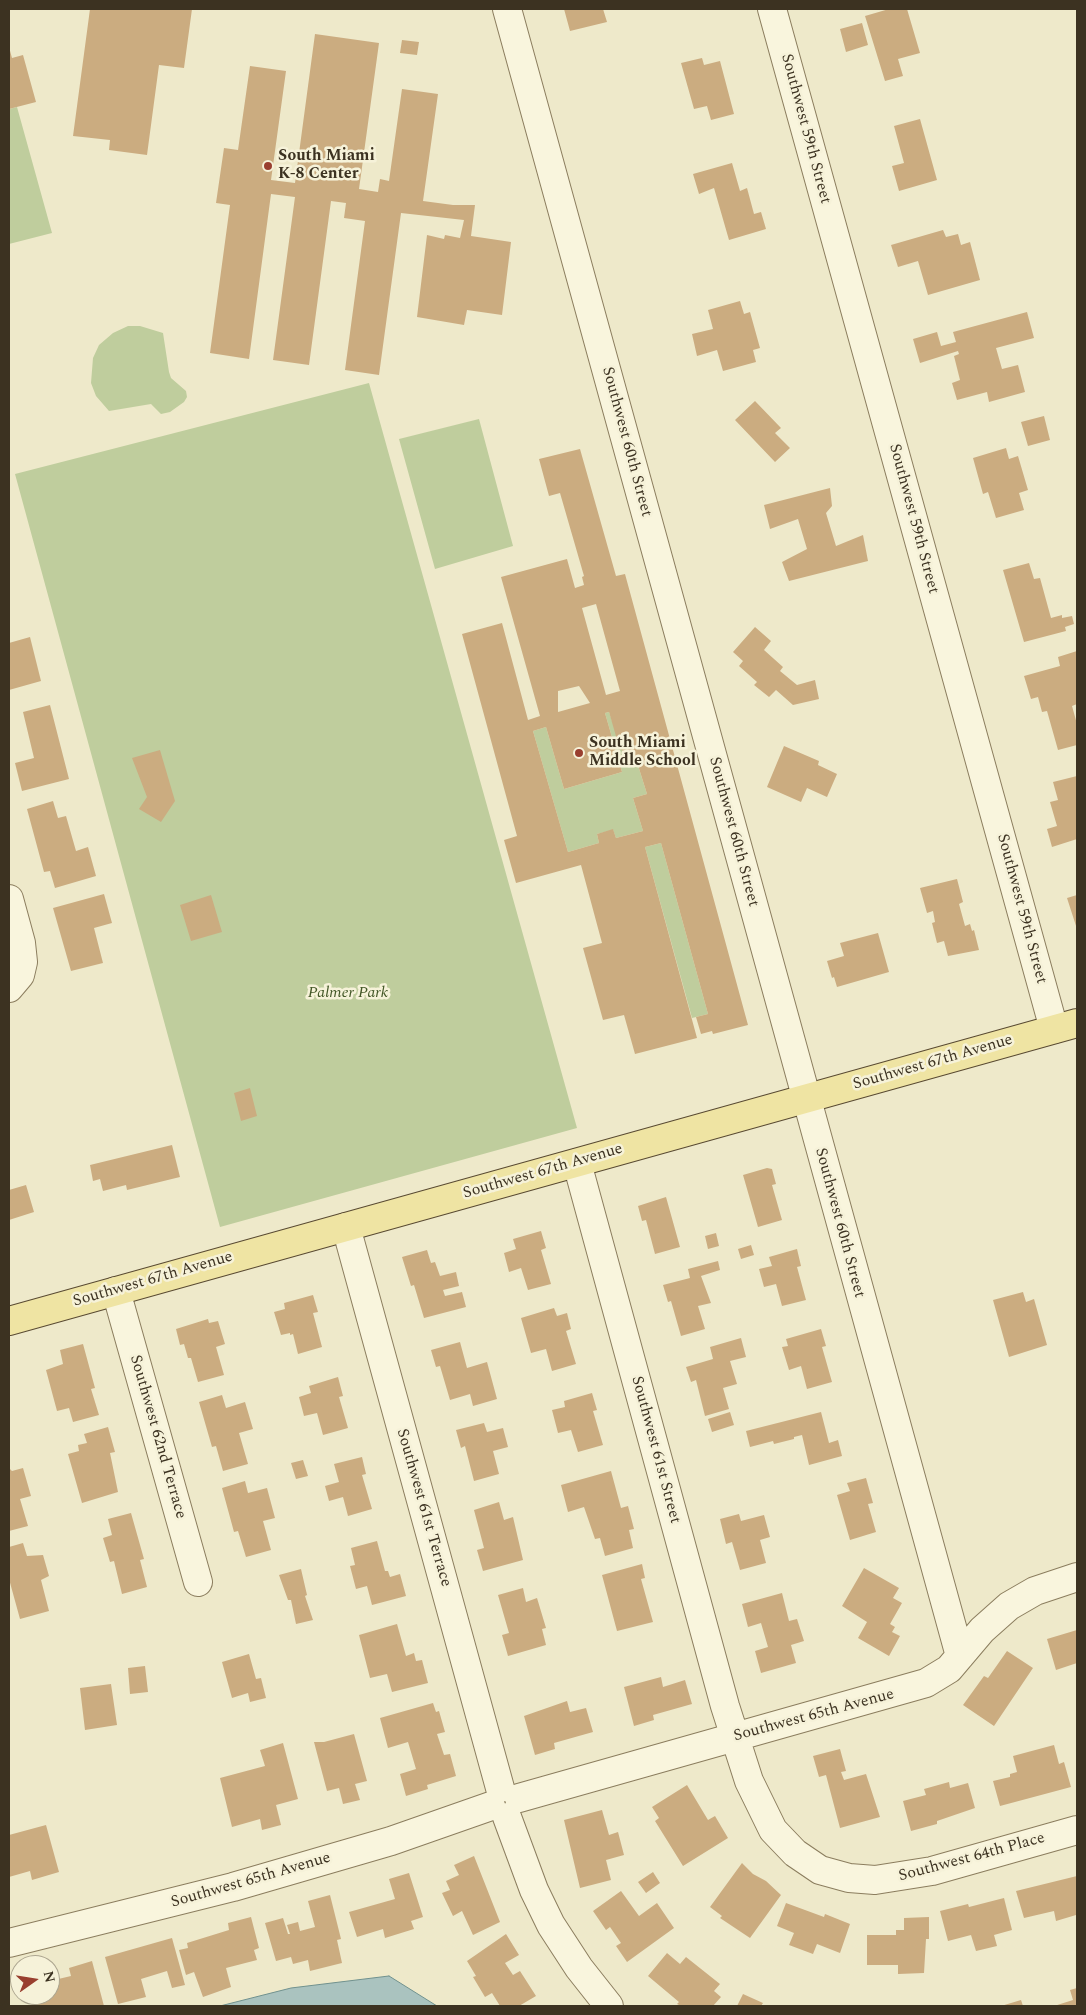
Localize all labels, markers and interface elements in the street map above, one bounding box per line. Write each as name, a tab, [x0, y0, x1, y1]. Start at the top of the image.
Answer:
street label: Southwest 59th Street	[776, 52, 834, 206]
place label: South Miami K-8 Center	[278, 147, 375, 185]
marker: South Miami K-8 Center	[262, 160, 274, 172]
street label: Southwest 60th Street	[597, 365, 655, 519]
street label: Southwest 59th Street	[884, 442, 942, 596]
place label: South Miami Middle School	[589, 734, 696, 772]
marker: South Miami Middle School	[573, 747, 585, 759]
street label: Southwest 60th Street	[704, 755, 762, 909]
street label: Southwest 59th Street	[992, 832, 1050, 986]
park label: Palmer Park	[308, 984, 388, 1004]
street label: Southwest 67th Avenue	[851, 1031, 1015, 1095]
street label: Southwest 67th Avenue	[461, 1140, 625, 1204]
street label: Southwest 60th Street	[810, 1146, 868, 1300]
street label: Southwest 67th Avenue	[71, 1248, 235, 1312]
street label: Southwest 62nd Terrace	[124, 1353, 190, 1521]
street label: Southwest 61st Street	[626, 1374, 684, 1526]
street label: Southwest 61st Terrace	[391, 1427, 455, 1589]
street label: Southwest 65th Avenue	[732, 1685, 896, 1747]
street label: Southwest 64th Place	[897, 1829, 1047, 1887]
street label: Southwest 65th Avenue	[169, 1849, 333, 1913]
north arrow	[10, 1955, 60, 2005]
text: N	[38, 1969, 61, 1985]

